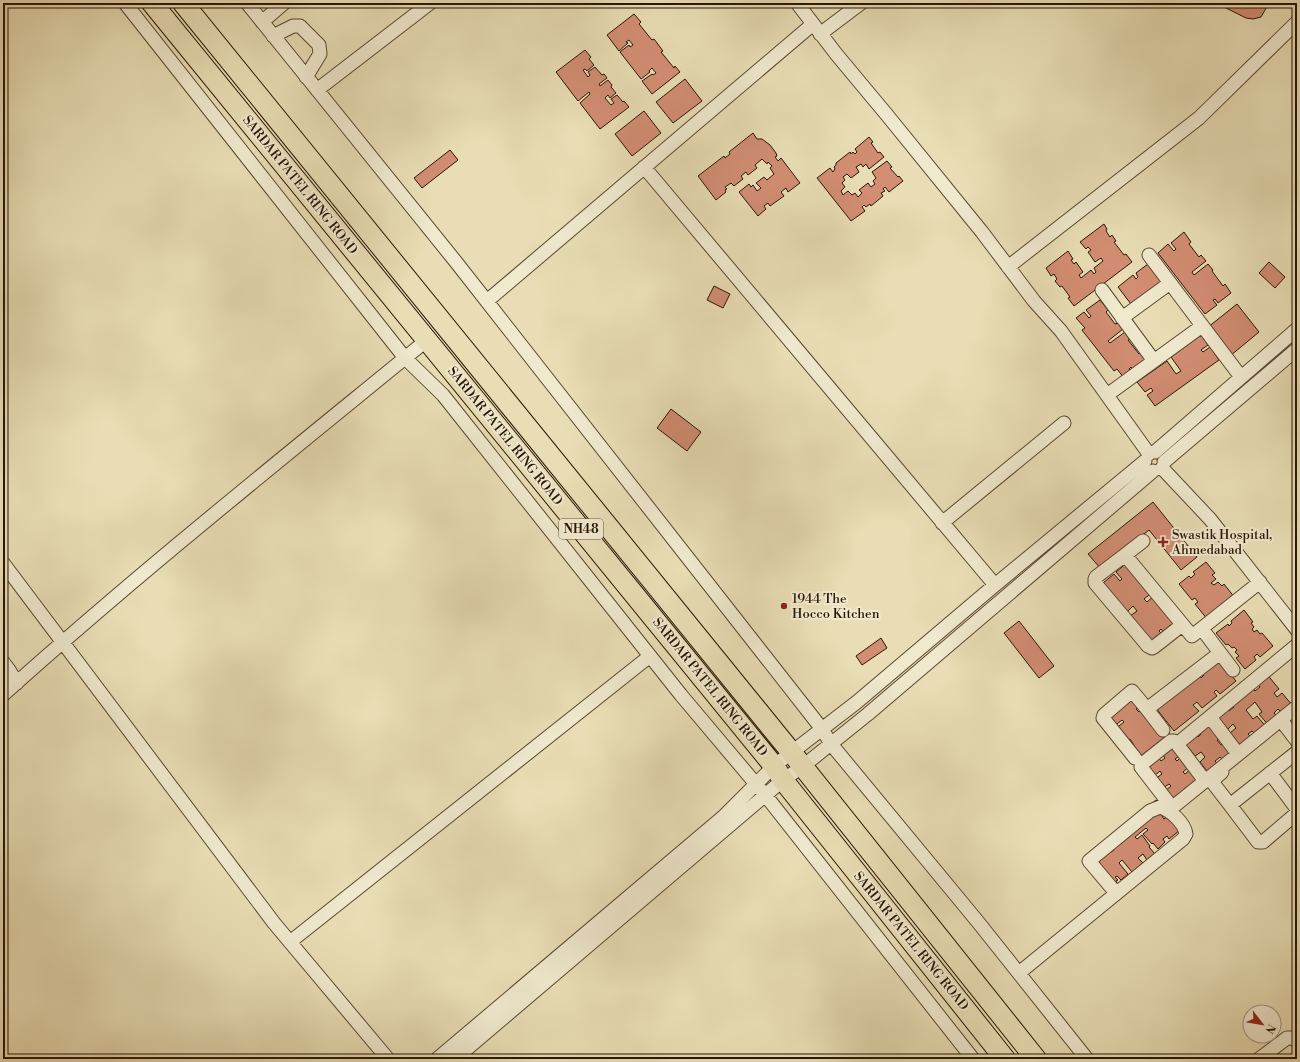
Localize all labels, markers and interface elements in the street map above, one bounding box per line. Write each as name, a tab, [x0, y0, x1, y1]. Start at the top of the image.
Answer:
street label: SARDAR PATEL RING ROAD	[239, 112, 361, 258]
street label: SARDAR PATEL RING ROAD	[444, 363, 566, 509]
road number: NH48	[559, 519, 603, 539]
place label: Swastik Hospital, Ahmedabad	[1171, 527, 1272, 558]
marker: Swastik Hospital, Ahmedabad	[1157, 536, 1169, 548]
place label: 1944 The Hocco Kitchen	[792, 591, 880, 622]
marker: 1944 The Hocco Kitchen	[779, 601, 789, 611]
street label: SARDAR PATEL RING ROAD	[649, 614, 771, 760]
street label: SARDAR PATEL RING ROAD	[850, 868, 972, 1014]
north arrow	[1242, 1004, 1282, 1044]
text: N	[1261, 1021, 1278, 1036]

